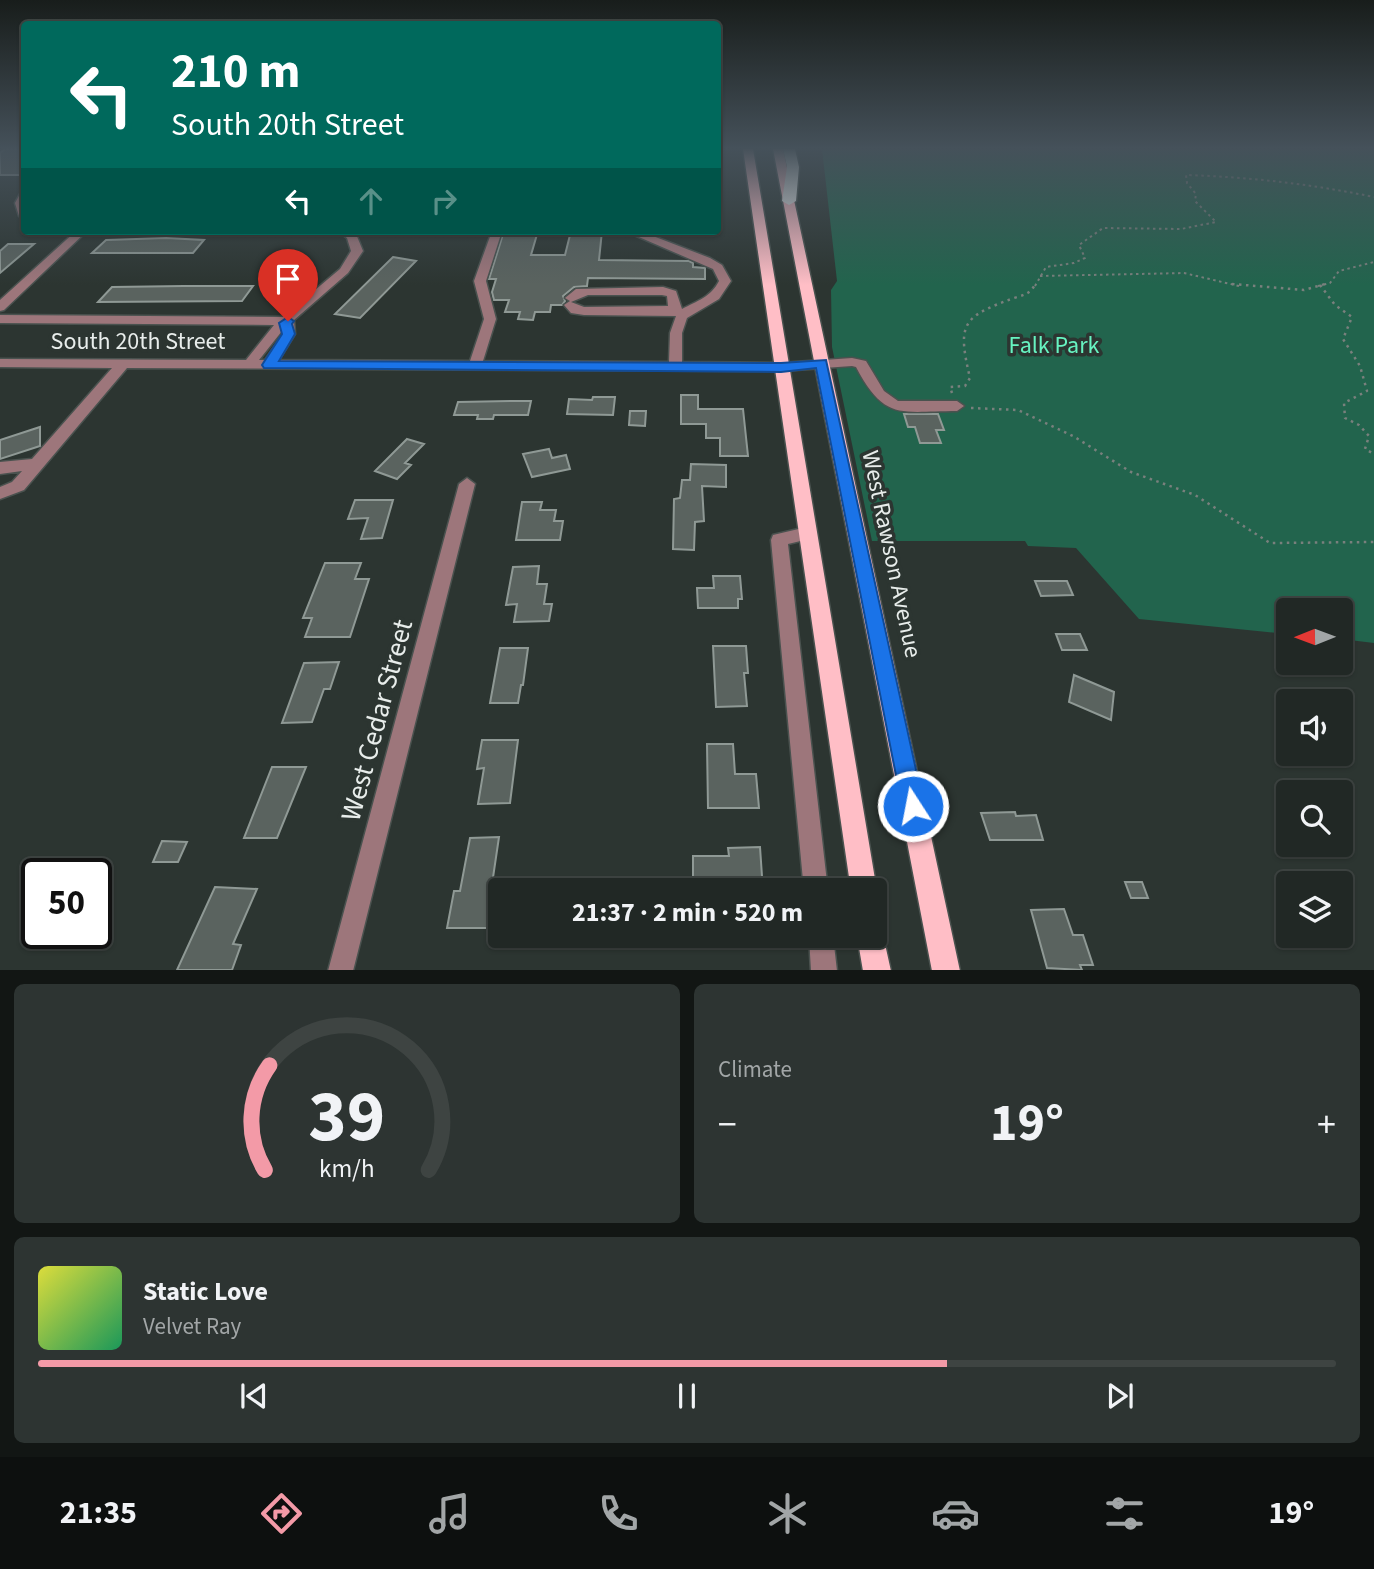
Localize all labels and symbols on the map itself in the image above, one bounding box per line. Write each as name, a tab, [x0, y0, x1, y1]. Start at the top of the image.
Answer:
pin	[258, 249, 318, 321]
street label: South 20th Street	[51, 324, 225, 359]
park label: Falk Park	[1009, 328, 1100, 363]
street label: West Rawson Avenue	[852, 447, 931, 661]
north arrow	[1276, 598, 1353, 676]
street label: West Cedar Street	[331, 615, 423, 825]
position arrow	[876, 769, 950, 843]
speed limit sign: 50	[21, 858, 112, 949]

